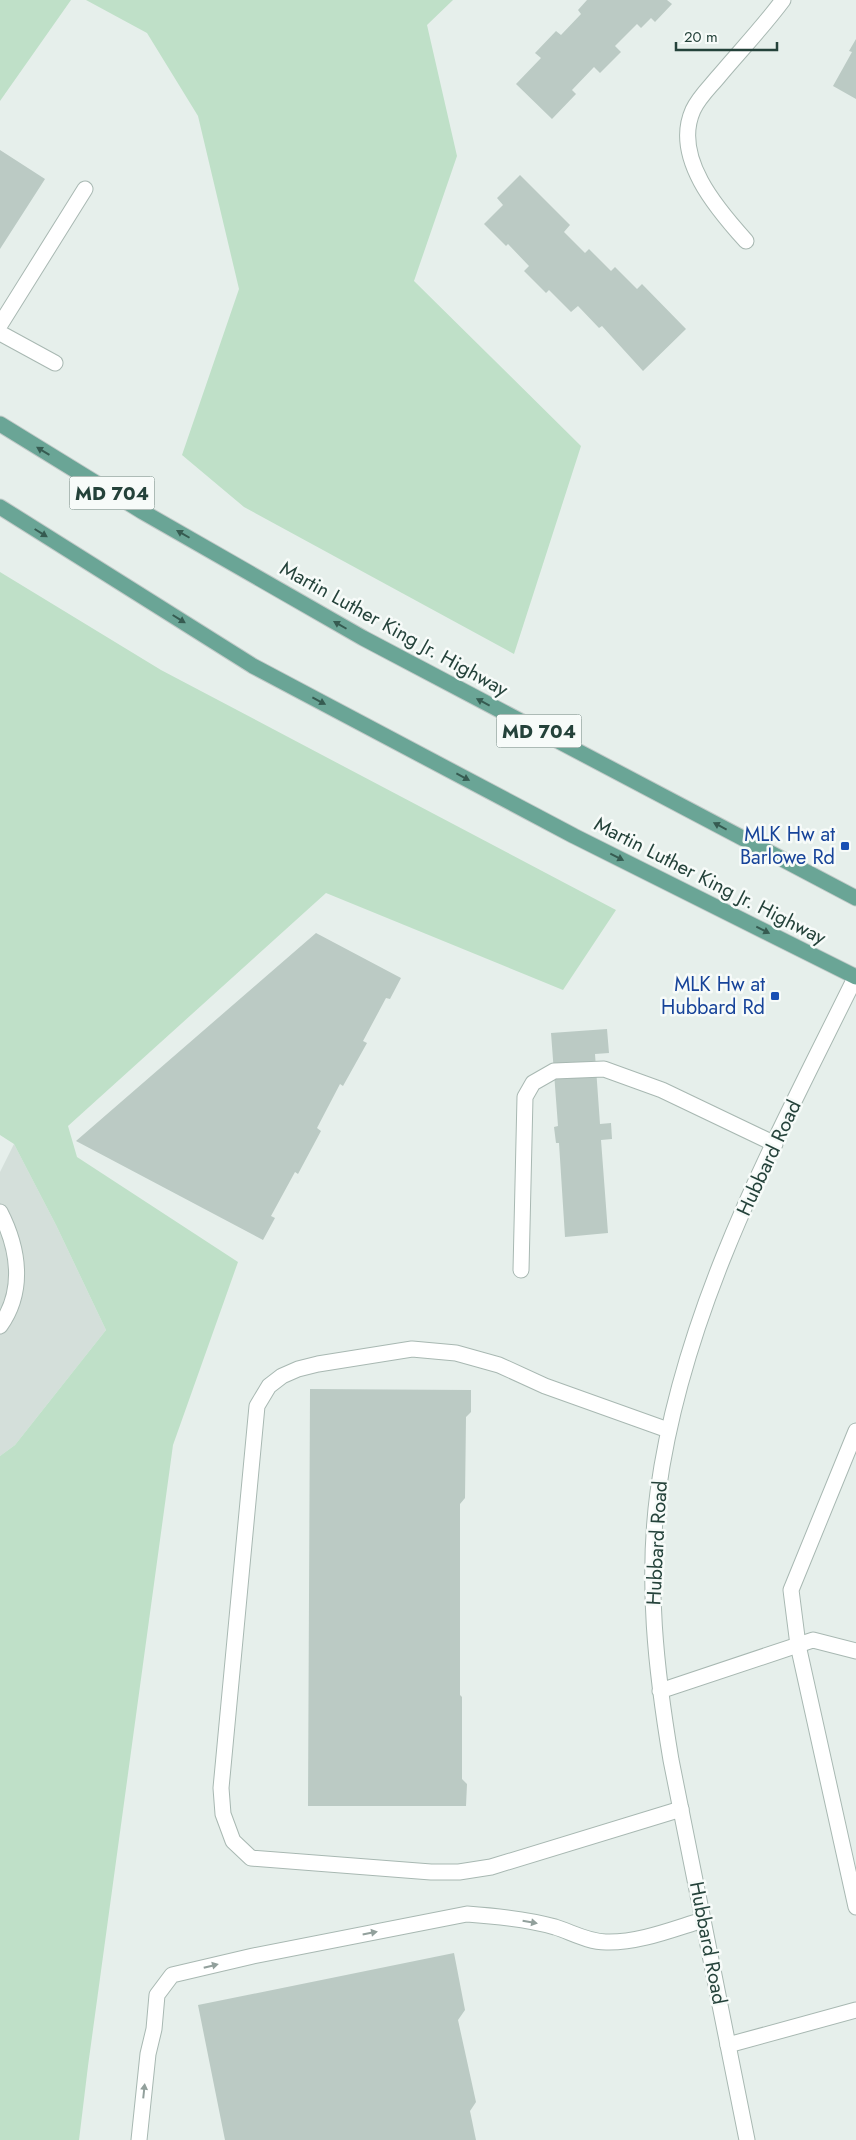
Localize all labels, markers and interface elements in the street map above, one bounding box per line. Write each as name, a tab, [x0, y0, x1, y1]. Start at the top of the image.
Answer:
scale bar	[676, 20, 777, 52]
text: 20 m	[684, 26, 718, 48]
one-way arrow	[37, 446, 50, 455]
road number: MD 704	[70, 476, 154, 509]
one-way arrow	[35, 528, 48, 537]
one-way arrow	[175, 530, 190, 538]
street label: Martin Luther King Jr. Highway	[275, 554, 514, 704]
one-way arrow	[172, 615, 185, 624]
one-way arrow	[333, 620, 347, 629]
one-way arrow	[312, 697, 326, 705]
one-way arrow	[476, 698, 490, 706]
road number: MD 704	[496, 714, 582, 748]
one-way arrow	[456, 773, 470, 781]
street label: Martin Luther King Jr. Highway	[589, 810, 831, 952]
place label: MLK Hw at Barlowe Rd	[740, 820, 835, 872]
one-way arrow	[713, 822, 727, 831]
marker: MLK Hw at Barlowe Rd	[839, 840, 851, 852]
one-way arrow	[610, 853, 625, 861]
one-way arrow	[755, 926, 770, 934]
place label: MLK Hw at Hubbard Rd	[661, 970, 765, 1022]
marker: MLK Hw at Hubbard Rd	[769, 990, 781, 1002]
street label: Hubbard Road	[730, 1095, 808, 1221]
street label: Hubbard Road	[639, 1480, 675, 1606]
street label: Hubbard Road	[682, 1879, 734, 2007]
one-way arrow	[522, 1919, 538, 1927]
one-way arrow	[362, 1929, 377, 1937]
one-way arrow	[203, 1962, 218, 1970]
one-way arrow	[140, 2083, 148, 2099]

